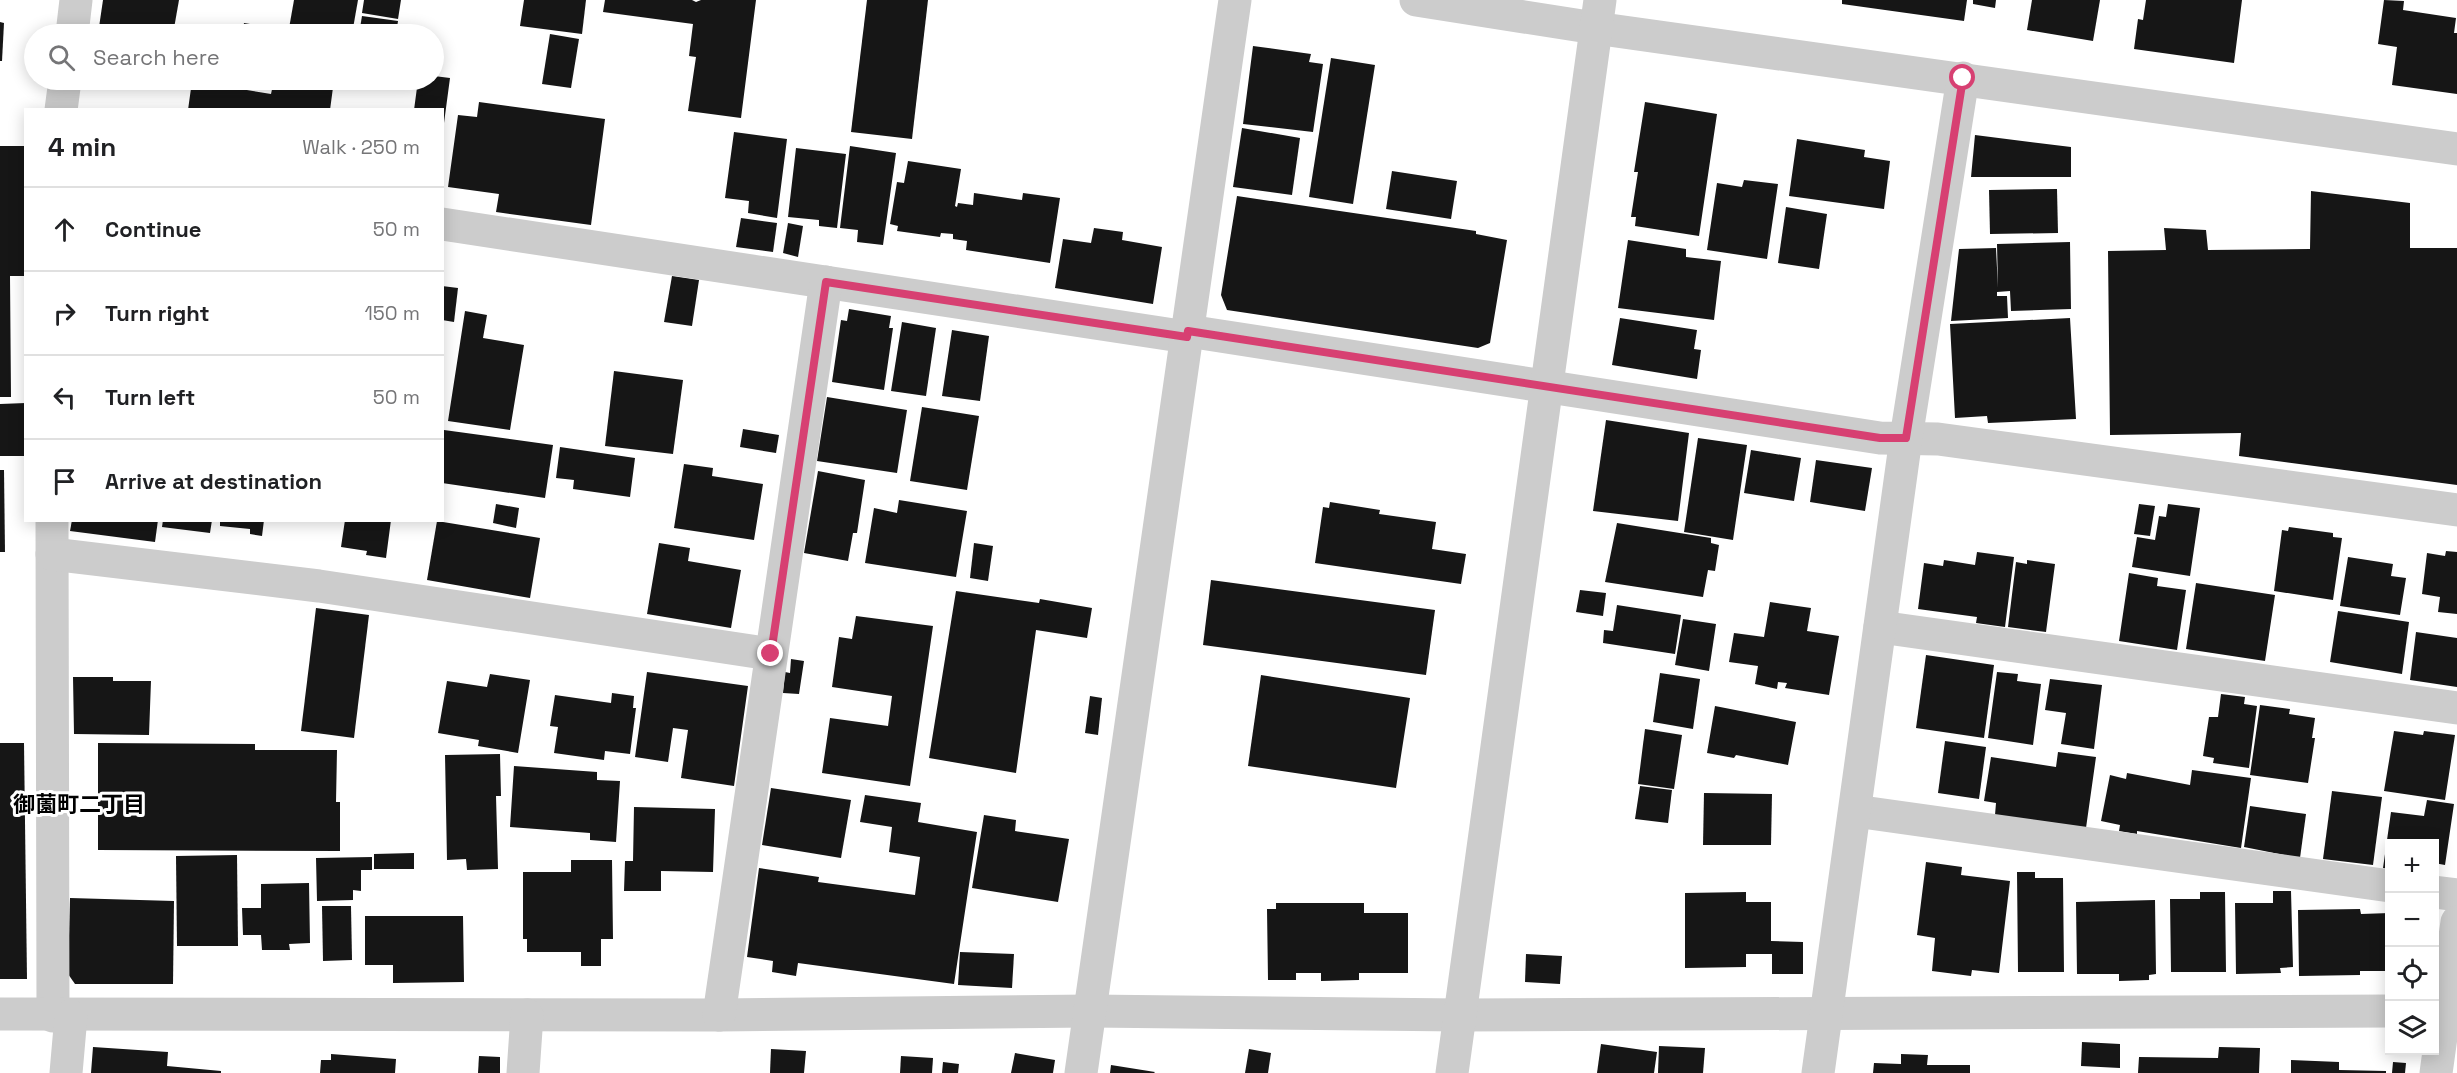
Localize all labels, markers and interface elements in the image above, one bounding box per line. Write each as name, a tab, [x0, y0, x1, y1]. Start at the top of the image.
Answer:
search box	[24, 24, 444, 90]
icon: search	[45, 41, 78, 74]
text: Search here	[93, 43, 220, 71]
route start	[1949, 64, 1975, 90]
text: 4 min	[48, 130, 116, 164]
text: Walk · 250 m	[302, 134, 420, 160]
icon: ahead	[48, 213, 81, 246]
text: Continue	[105, 215, 201, 243]
text: 50 m	[373, 216, 420, 242]
icon: right	[48, 297, 81, 330]
text: Turn right	[105, 299, 210, 327]
text: 150 m	[365, 300, 420, 326]
icon: left	[48, 381, 81, 414]
text: Turn left	[105, 383, 195, 411]
text: 50 m	[373, 384, 420, 410]
icon: arrive	[48, 465, 81, 498]
text: Arrive at destination	[105, 467, 322, 495]
route end	[757, 640, 783, 666]
district label: 御薗町二丁目	[13, 790, 145, 818]
map controls	[2385, 839, 2439, 1055]
button: +	[2385, 839, 2439, 893]
button: −	[2385, 893, 2439, 947]
button: locate	[2385, 947, 2439, 1001]
button: layers	[2385, 1001, 2439, 1055]

